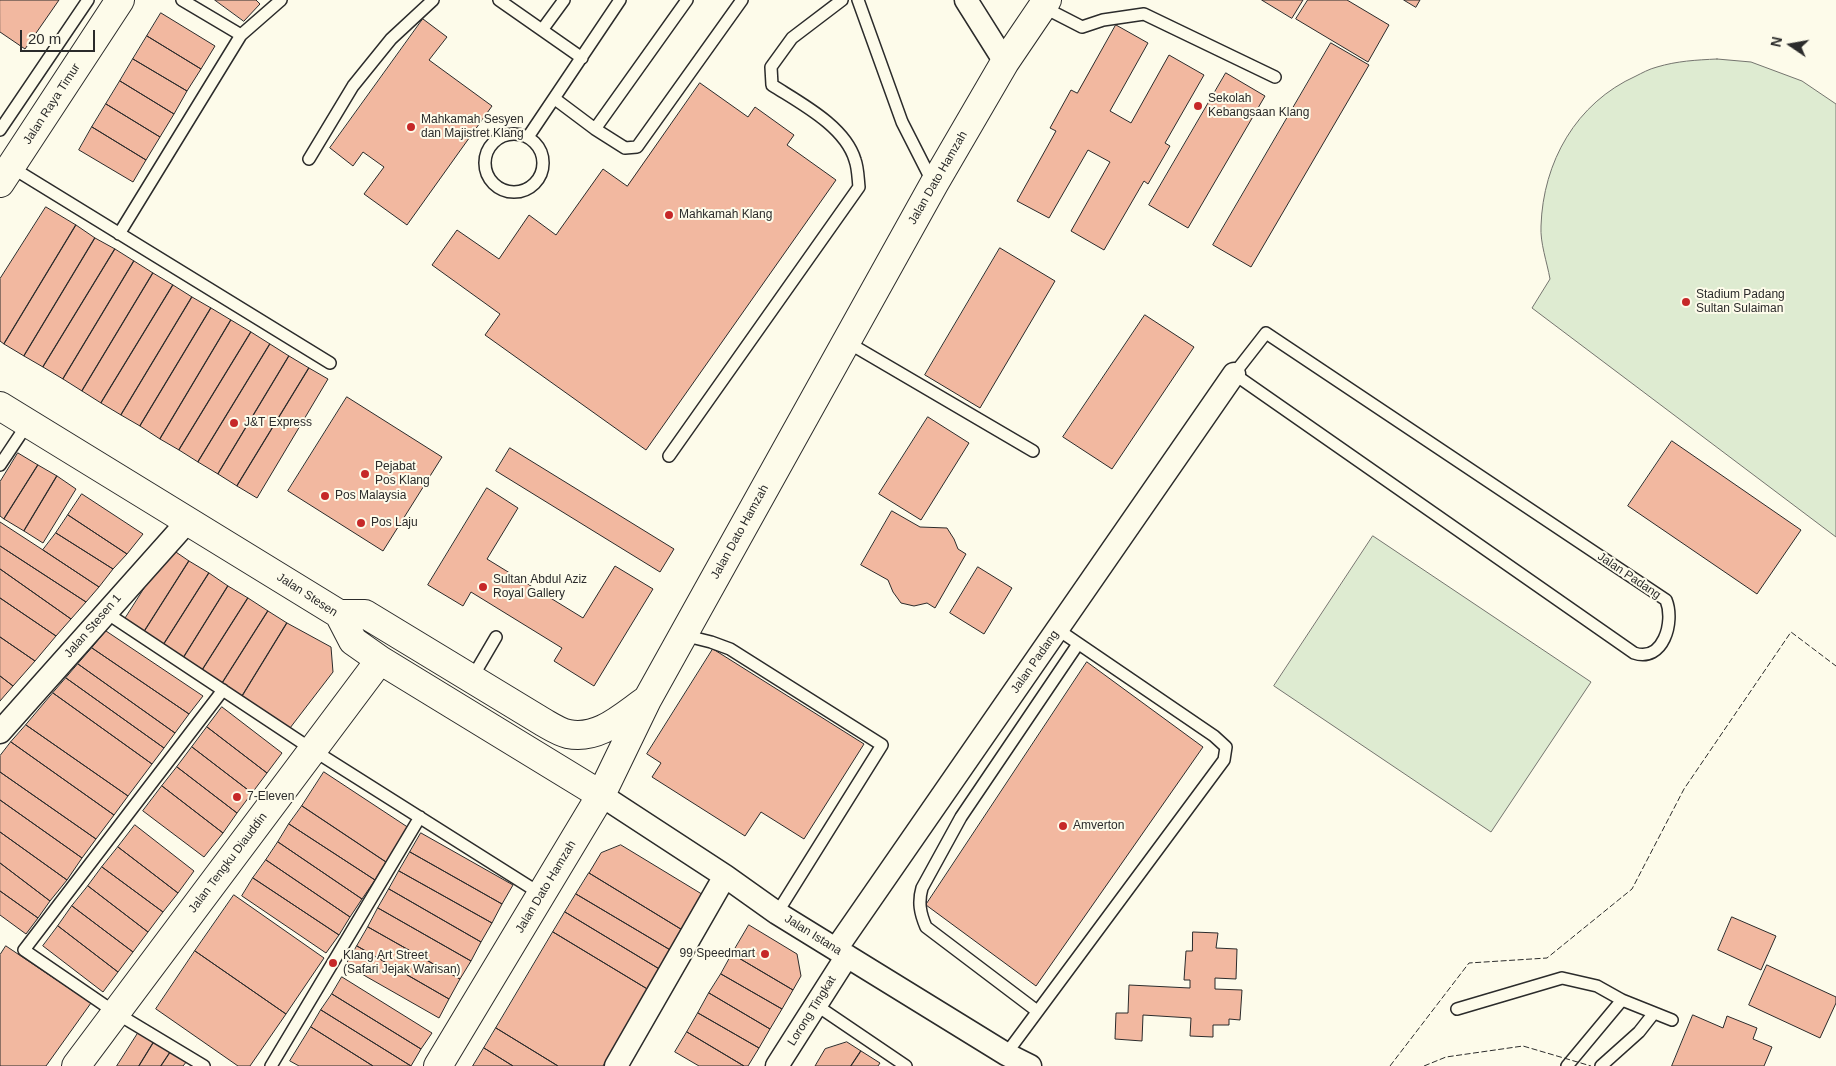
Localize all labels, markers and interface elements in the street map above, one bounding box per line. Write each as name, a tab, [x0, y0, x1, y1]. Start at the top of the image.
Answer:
scale bar	[22, 20, 98, 52]
north arrow	[1766, 20, 1816, 70]
text: 20 m	[28, 30, 61, 47]
text: N	[1767, 35, 1785, 48]
street label: Jalan Raya Timur	[20, 61, 84, 147]
place label: Sekolah Kebangsaan Klang	[1208, 92, 1309, 120]
marker: Sekolah Kebangsaan Klang	[1192, 100, 1204, 112]
place label: Mahkamah Sesyen dan Majistret Klang	[421, 113, 524, 141]
marker: Mahkamah Sesyen dan Majistret Klang	[405, 121, 417, 133]
street label: Jalan Dato Hamzah	[905, 129, 971, 227]
place label: Mahkamah Klang	[679, 208, 772, 222]
marker: Mahkamah Klang	[663, 209, 675, 221]
place label: Stadium Padang Sultan Sulaiman	[1696, 288, 1785, 316]
marker: Stadium Padang Sultan Sulaiman	[1680, 296, 1692, 308]
place label: J&T Express	[244, 416, 312, 430]
marker: J&T Express	[228, 417, 240, 429]
place label: Pejabat Pos Klang	[375, 460, 430, 488]
marker: Pejabat Pos Klang	[359, 468, 371, 480]
street label: Jalan Dato Hamzah	[708, 482, 772, 582]
place label: Pos Malaysia	[335, 489, 406, 503]
marker: Pos Malaysia	[319, 490, 331, 502]
place label: Pos Laju	[371, 516, 418, 530]
marker: Pos Laju	[355, 517, 367, 529]
street label: Jalan Padang	[1595, 550, 1663, 602]
street label: Jalan Stesen	[274, 570, 340, 620]
place label: Sultan Abdul Aziz Royal Gallery	[493, 573, 587, 601]
marker: Sultan Abdul Aziz Royal Gallery	[477, 581, 489, 593]
street label: Jalan Stesen 1	[62, 591, 124, 661]
street label: Jalan Padang	[1008, 628, 1062, 696]
place label: 7-Eleven	[247, 790, 294, 804]
marker: 7-Eleven	[231, 791, 243, 803]
street label: Jalan Tengku Diauddin	[186, 810, 270, 916]
place label: Amverton	[1073, 819, 1124, 833]
marker: Amverton	[1057, 820, 1069, 832]
street label: Jalan Dato Hamzah	[513, 838, 579, 936]
street label: Jalan Istana	[782, 912, 844, 958]
place label: 99 Speedmart	[680, 947, 755, 961]
marker: 99 Speedmart	[759, 948, 771, 960]
place label: Klang Art Street (Safari Jejak Warisan)	[343, 949, 461, 977]
marker: Klang Art Street (Safari Jejak Warisan)	[327, 957, 339, 969]
street label: Lorong Tingkat	[785, 973, 839, 1049]

